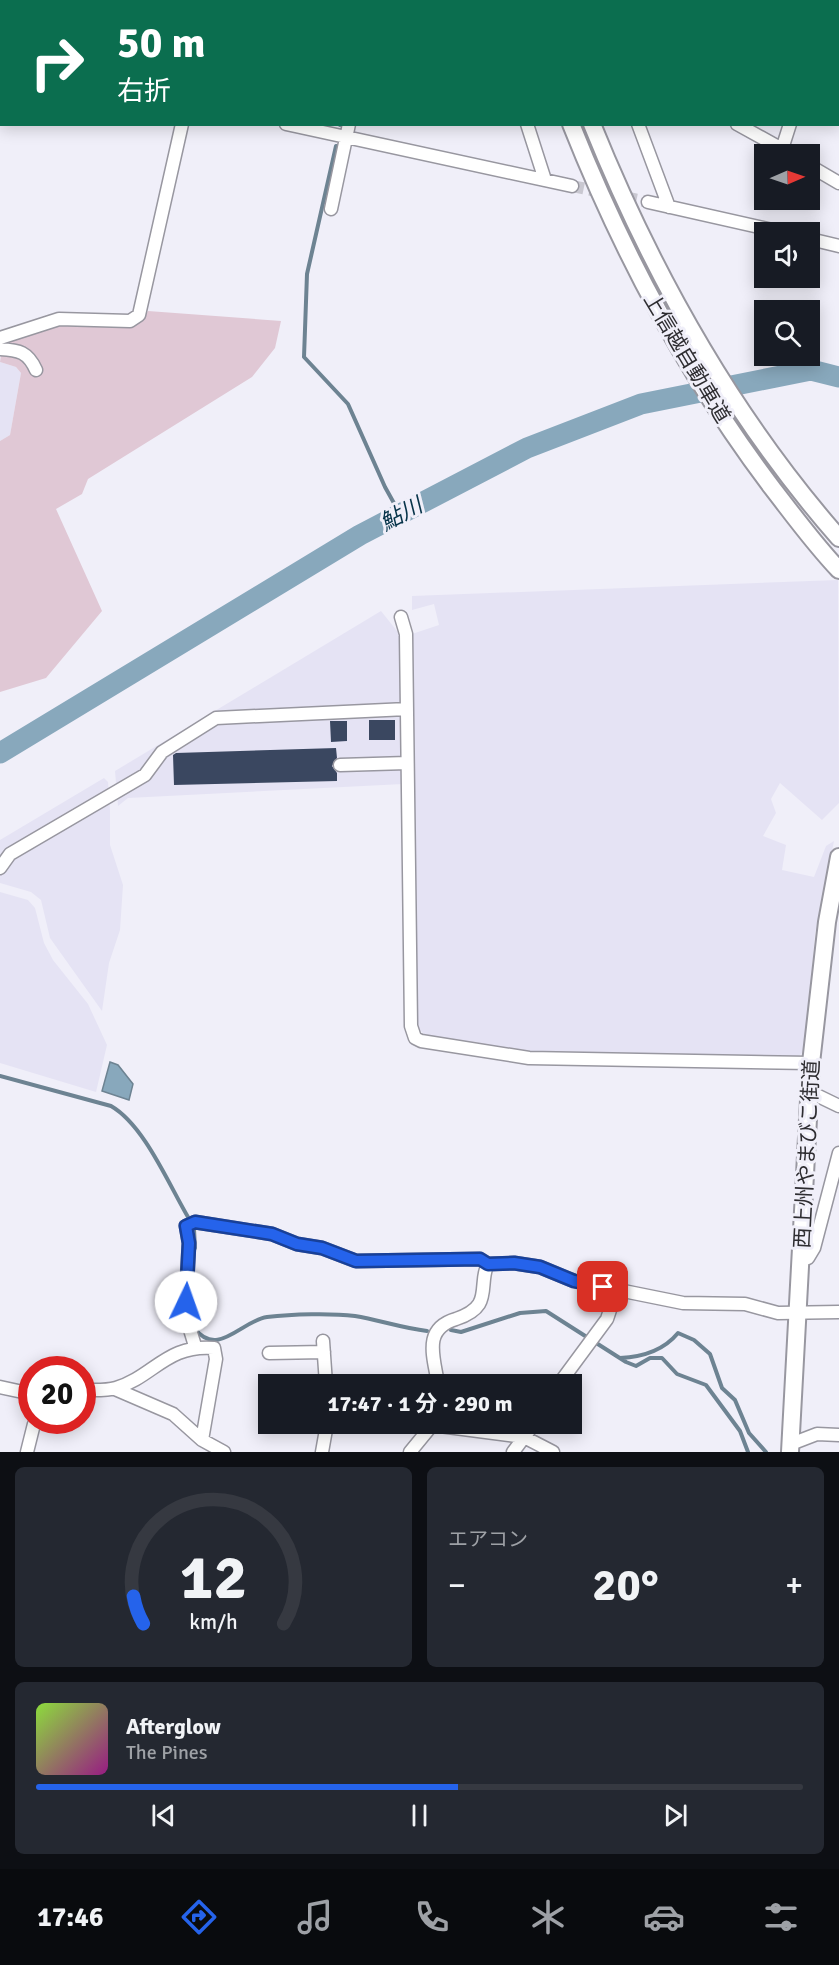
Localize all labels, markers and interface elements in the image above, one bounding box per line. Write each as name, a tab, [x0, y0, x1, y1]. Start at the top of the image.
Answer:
text: 50 m	[117, 18, 206, 69]
icon: right	[18, 24, 96, 102]
text: 右折	[117, 75, 171, 108]
north arrow	[754, 144, 820, 210]
map controls	[754, 144, 820, 366]
button: sound	[754, 222, 820, 288]
street label: 上信越自動車道	[638, 288, 736, 428]
button: search	[754, 300, 820, 366]
water label: 鮎川	[375, 491, 429, 536]
street label: 西上州やまびこ街道	[789, 1059, 825, 1249]
pin	[577, 1261, 628, 1312]
position arrow	[154, 1270, 218, 1334]
icon: arrive	[586, 1270, 619, 1303]
speed limit sign: 20	[18, 1356, 96, 1434]
text: 17:47 · 1 分 · 290 m	[328, 1390, 512, 1417]
text: エアコン	[448, 1527, 528, 1552]
text: 12	[180, 1539, 247, 1616]
text: 20°	[592, 1558, 659, 1613]
text: −	[448, 1565, 466, 1606]
text: +	[785, 1565, 803, 1606]
text: km/h	[189, 1609, 238, 1635]
text: Afterglow	[126, 1713, 221, 1740]
text: The Pines	[126, 1740, 208, 1765]
icon: previous	[147, 1799, 180, 1832]
icon: pause	[403, 1799, 436, 1832]
icon: next	[659, 1799, 692, 1832]
icon: directions	[178, 1896, 220, 1938]
icon: music	[294, 1896, 336, 1938]
icon: phone	[411, 1896, 453, 1938]
icon: climate	[527, 1896, 569, 1938]
icon: car	[643, 1896, 685, 1938]
icon: filters	[760, 1896, 802, 1938]
text: 17:46	[37, 1901, 103, 1934]

